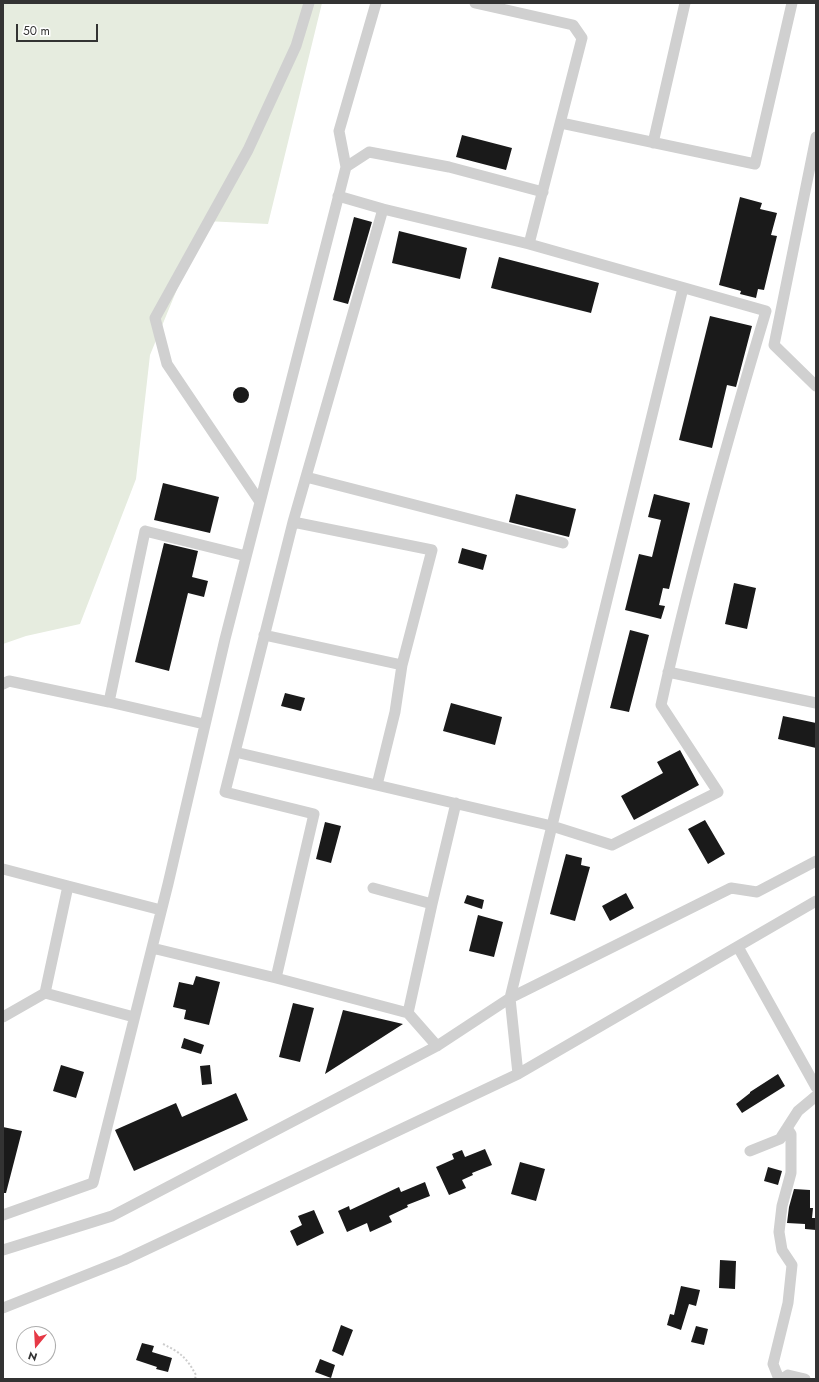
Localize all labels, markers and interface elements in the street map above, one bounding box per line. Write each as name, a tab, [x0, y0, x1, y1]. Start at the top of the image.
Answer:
scale bar	[18, 16, 100, 42]
text: 50 m	[23, 22, 50, 40]
north arrow	[16, 1326, 56, 1366]
text: N	[26, 1348, 39, 1365]

